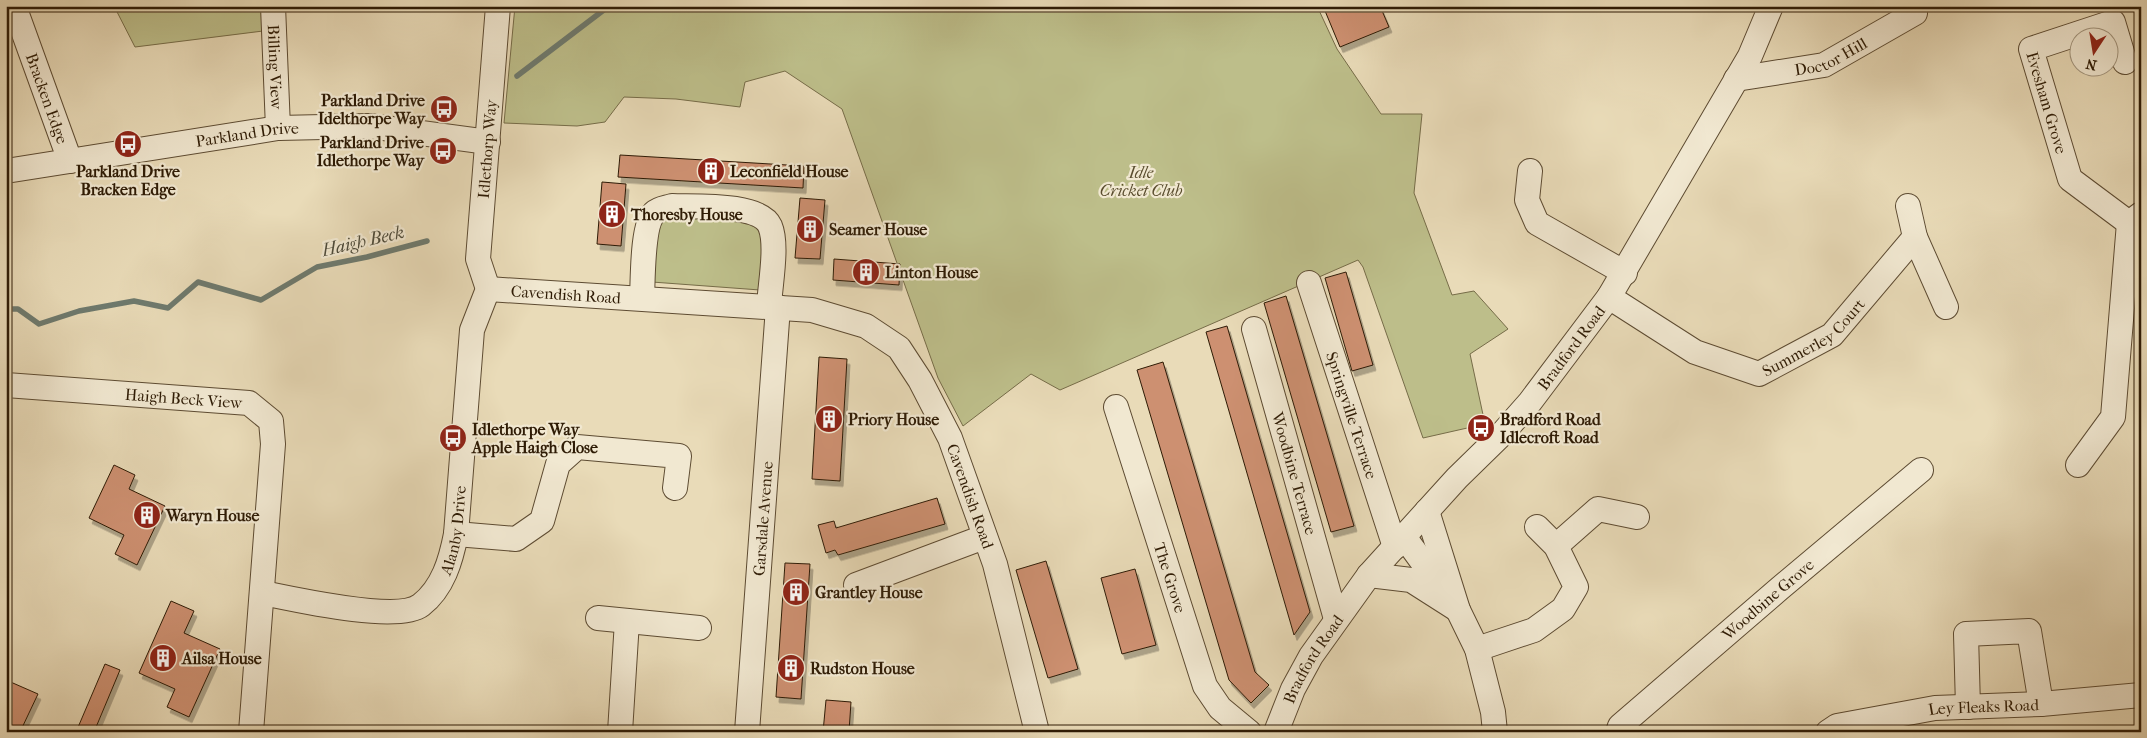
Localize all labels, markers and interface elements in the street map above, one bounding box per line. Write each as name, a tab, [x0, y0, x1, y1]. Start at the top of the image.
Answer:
street label: Billing View	[264, 24, 286, 111]
north arrow	[2070, 28, 2120, 78]
street label: Doctor Hill	[1793, 33, 1871, 80]
street label: Evesham Grove	[2022, 49, 2071, 156]
street label: Bracken Edge	[22, 50, 72, 146]
text: N	[2084, 55, 2098, 74]
place label: Parkland Drive Idelthorpe Way	[318, 91, 426, 129]
bus stop icon: Parkland Drive Idelthorpe Way	[429, 94, 459, 124]
street label: Idlethorp Way	[474, 98, 501, 199]
street label: Parkland Drive	[194, 119, 299, 151]
bus stop icon: Parkland Drive Bracken Edge	[113, 129, 143, 159]
place label: Parkland Drive Idlethorpe Way	[317, 133, 425, 171]
bus stop icon: Parkland Drive Idlethorpe Way	[428, 136, 458, 166]
building icon: Leconfield House	[696, 156, 726, 186]
place label: Parkland Drive Bracken Edge	[76, 162, 180, 200]
place label: Leconfield House	[730, 162, 849, 181]
park label: Idle Cricket Club	[1100, 163, 1183, 200]
building icon: Thoresby House	[597, 199, 627, 229]
place label: Thoresby House	[630, 205, 743, 225]
building icon: Seamer House	[795, 214, 825, 244]
place label: Seamer House	[829, 220, 927, 239]
water label: Haigh Beck	[319, 222, 406, 261]
building icon: Linton House	[851, 257, 881, 287]
place label: Linton House	[885, 263, 978, 282]
street label: Cavendish Road	[510, 282, 622, 308]
street label: Summerley Court	[1759, 295, 1869, 381]
street label: Bradford Road	[1533, 302, 1609, 394]
street label: Springville Terrace	[1322, 349, 1381, 481]
street label: Haigh Beck View	[124, 385, 244, 413]
building icon: Priory House	[814, 404, 844, 434]
street label: Woodbine Terrace	[1268, 409, 1321, 537]
place label: Priory House	[848, 410, 939, 430]
place label: Bradford Road Idlecroft Road	[1500, 410, 1602, 447]
bus stop icon: Bradford Road Idlecroft Road	[1466, 413, 1496, 443]
place label: Idlethorpe Way Apple Haigh Close	[471, 420, 598, 458]
bus stop icon: Idlethorpe Way Apple Haigh Close	[438, 423, 468, 453]
street label: Cavendish Road	[943, 441, 998, 552]
street label: Garsdale Avenue	[749, 461, 777, 577]
street label: Alanby Drive	[436, 485, 470, 579]
building icon: Waryn House	[132, 500, 162, 530]
place label: Waryn House	[165, 506, 259, 526]
street label: The Grove	[1150, 540, 1190, 615]
street label: Woodbine Grove	[1717, 555, 1818, 645]
building icon: Grantley House	[781, 577, 811, 607]
place label: Grantley House	[815, 583, 923, 603]
street label: Bradford Road	[1279, 611, 1348, 706]
building icon: Ailsa House	[148, 643, 178, 673]
place label: Ailsa House	[181, 649, 262, 668]
building icon: Rudston House	[776, 653, 806, 683]
place label: Rudston House	[810, 659, 915, 678]
street label: Ley Fleaks Road	[1927, 695, 2040, 719]

